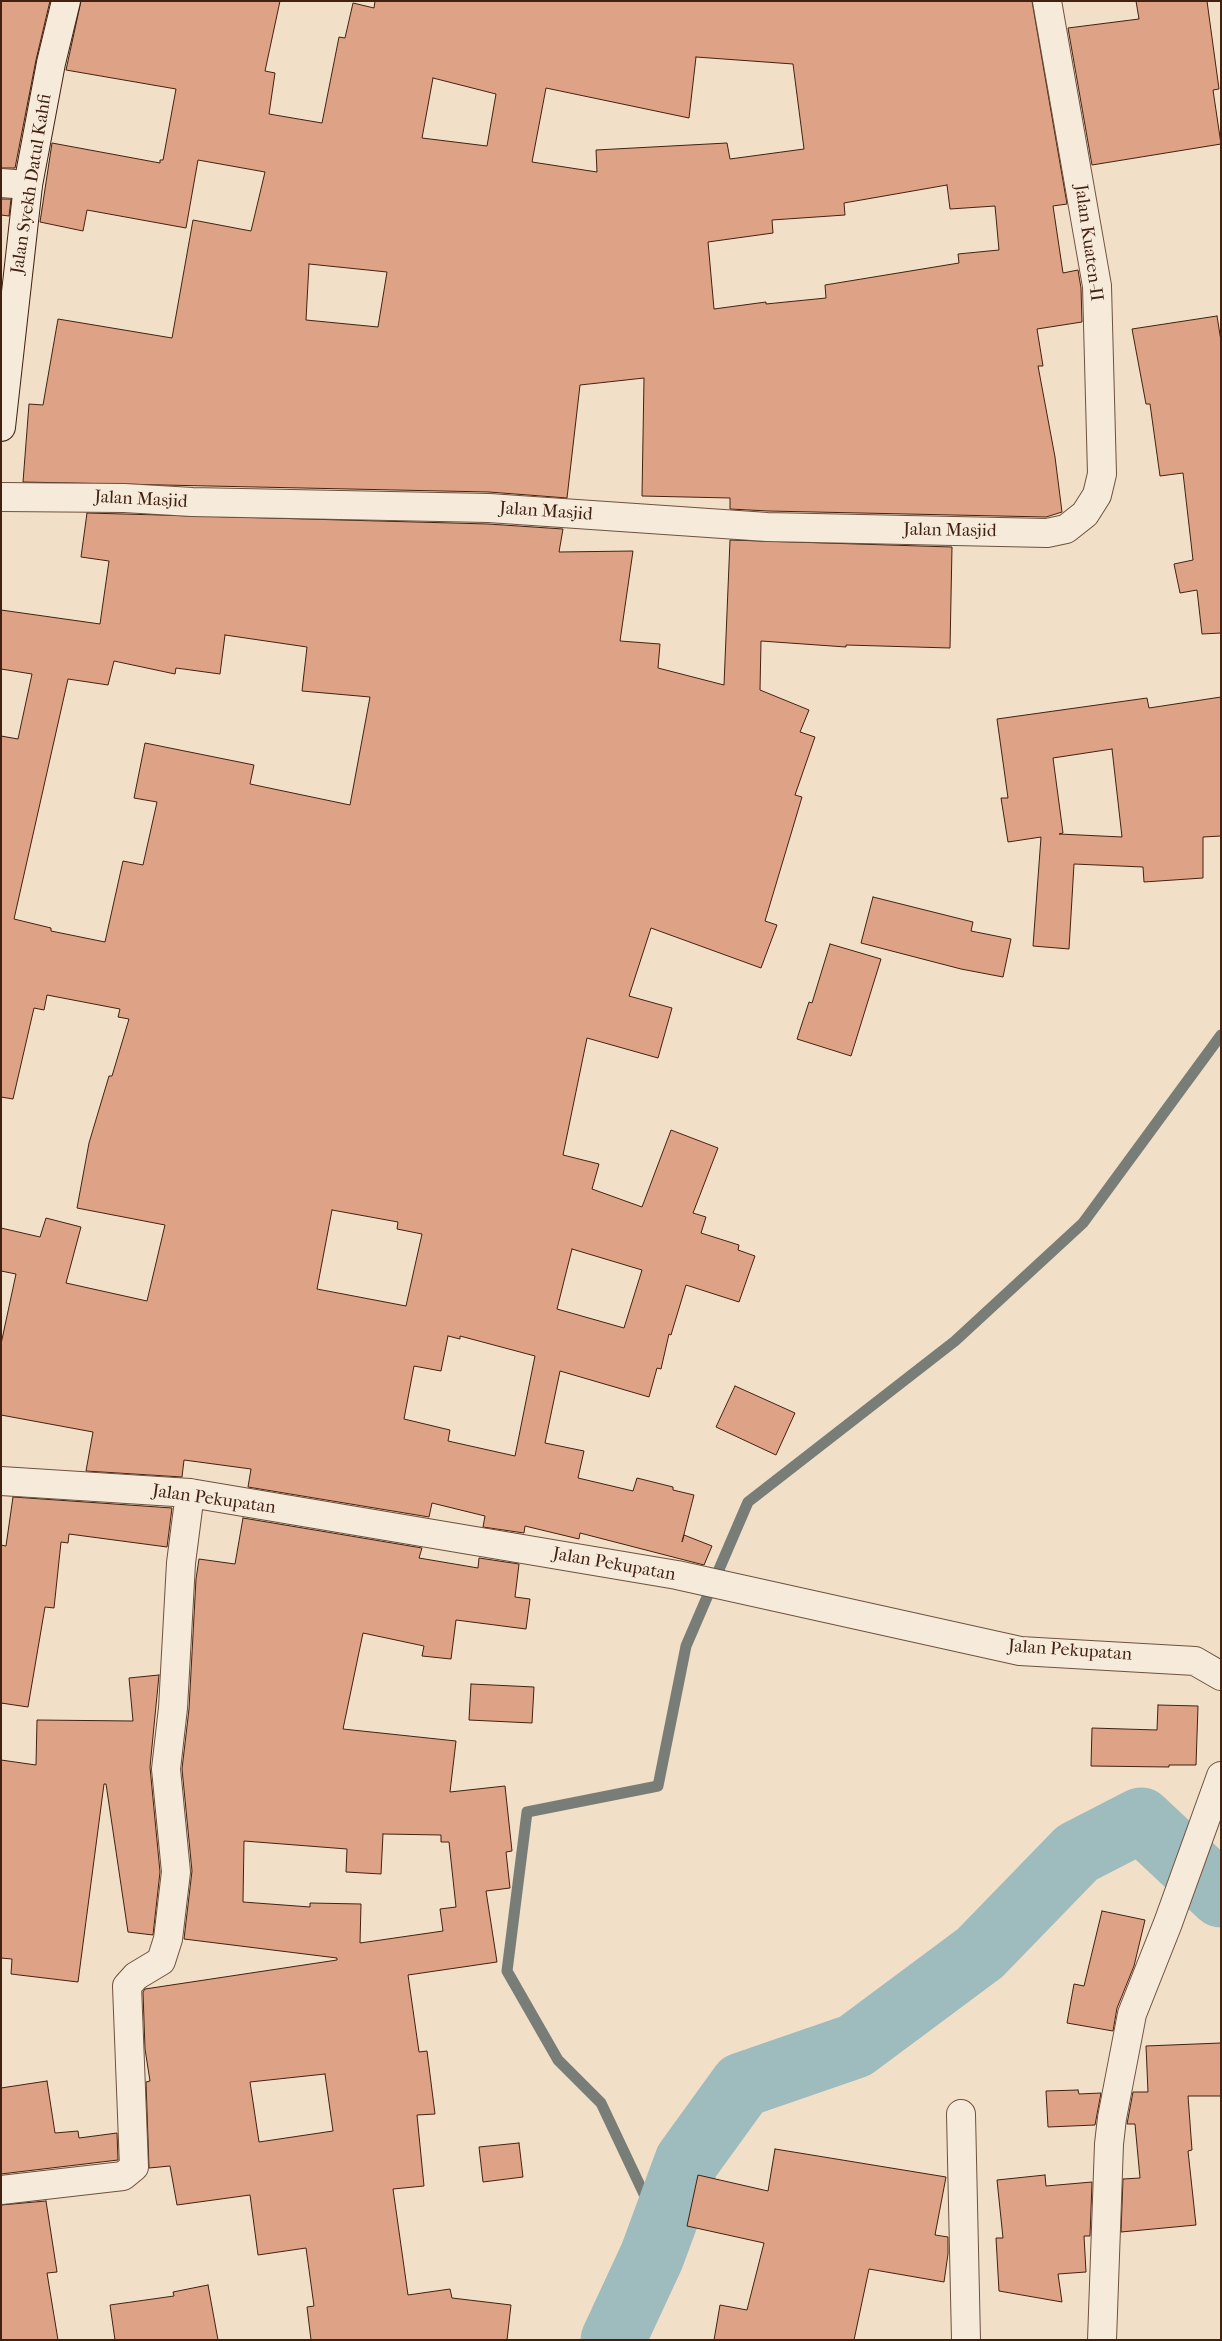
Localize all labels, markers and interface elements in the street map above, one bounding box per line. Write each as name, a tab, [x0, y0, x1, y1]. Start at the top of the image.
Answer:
street label: Jalan Syekh Datul Kahfi	[7, 93, 57, 275]
street label: Jalan Kuaten-II	[1069, 183, 1107, 303]
street label: Jalan Masjid	[94, 487, 188, 513]
street label: Jalan Masjid	[499, 498, 593, 526]
street label: Jalan Masjid	[903, 519, 997, 543]
street label: Jalan Pekupatan	[151, 1481, 277, 1519]
street label: Jalan Pekupatan	[551, 1544, 677, 1586]
street label: Jalan Pekupatan	[1007, 1636, 1133, 1666]

